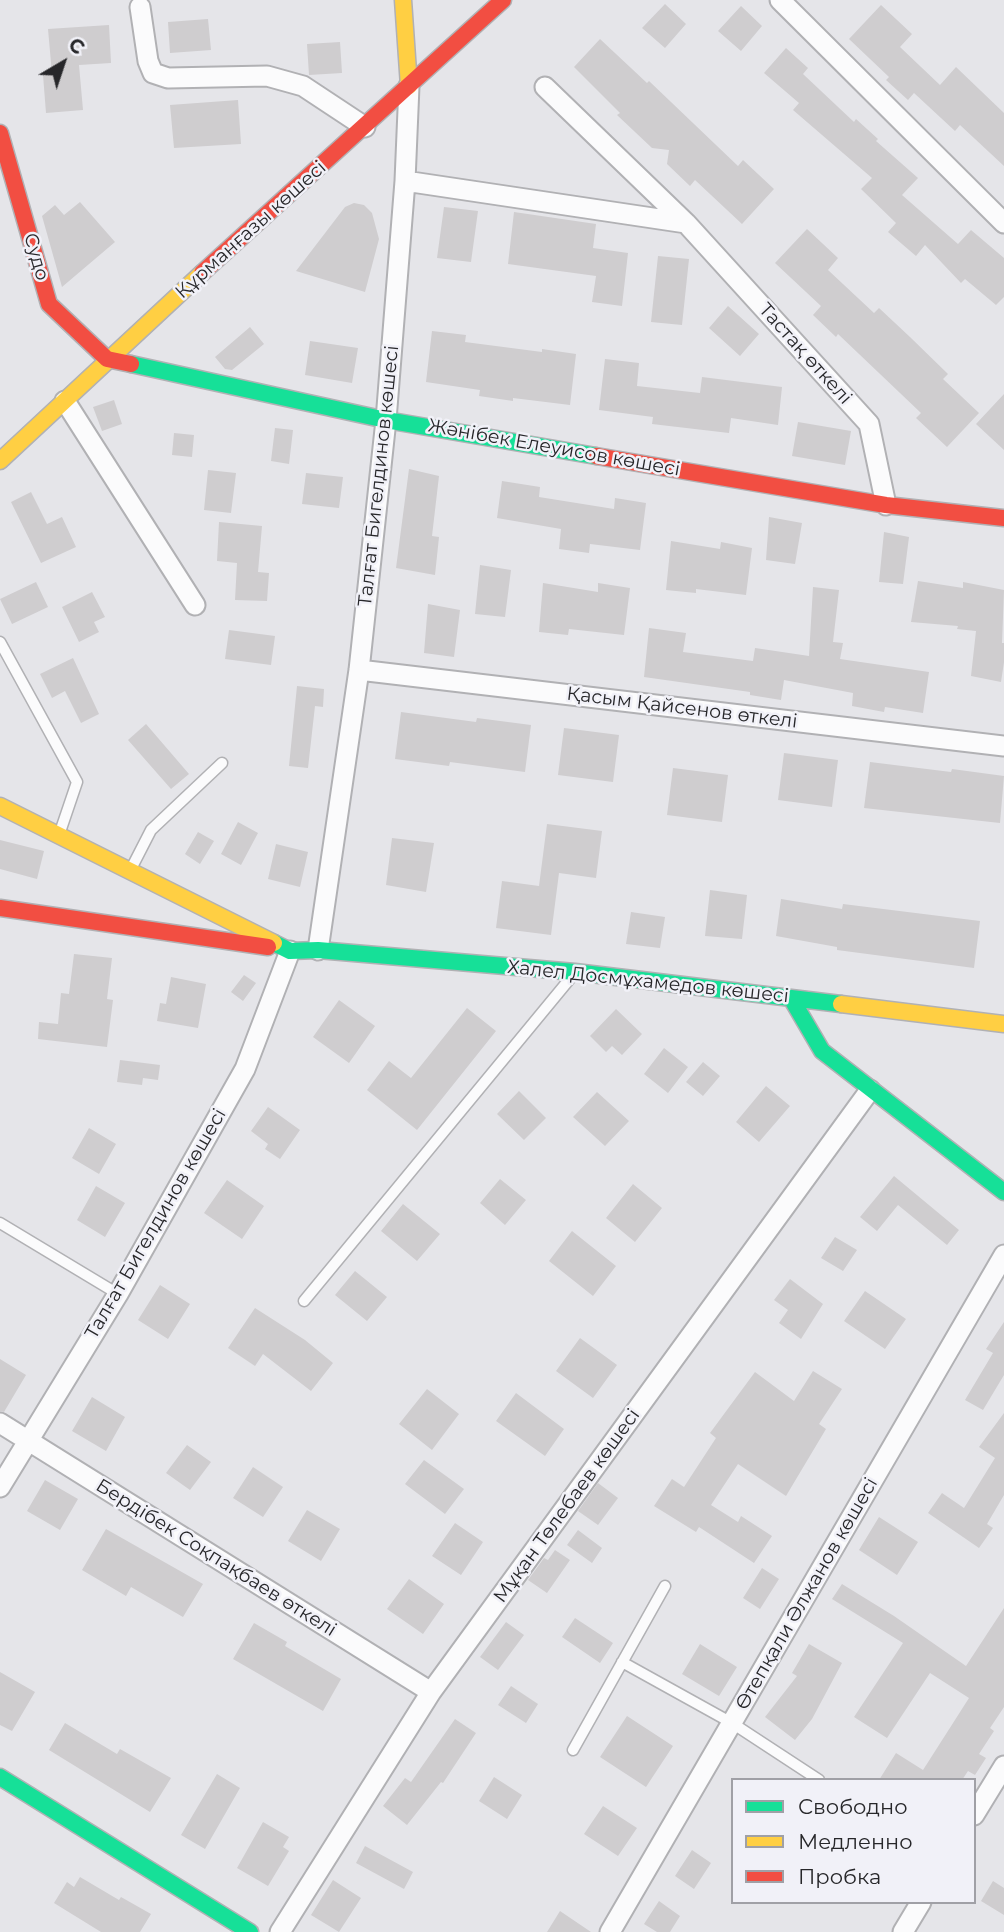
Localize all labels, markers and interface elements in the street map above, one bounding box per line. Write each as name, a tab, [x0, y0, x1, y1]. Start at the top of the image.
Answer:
north arrow	[28, 28, 98, 98]
text: С	[64, 33, 89, 60]
street label: Құрманғазы көшесі	[171, 156, 331, 304]
street label: Судо	[18, 231, 54, 283]
street label: Тастақ өткелі	[754, 299, 856, 409]
street label: Талғат Бигелдинов көшесі	[354, 344, 404, 608]
street label: Жәнібек Елеуисов көшесі	[426, 415, 682, 481]
street label: Қасым Қайсенов өткелі	[565, 683, 799, 733]
street label: Халел Досмұхамедов көшесі	[506, 956, 790, 1008]
street label: Талғат Бигелдинов көшесі	[81, 1105, 231, 1343]
street label: Мұқан Төлебаев көшесі	[489, 1404, 645, 1608]
street label: Бердібек Соқпақбаев өткелі	[91, 1474, 341, 1642]
street label: Өтепқали Әлжанов көшесі	[731, 1474, 883, 1714]
legend	[731, 1778, 976, 1904]
text: Свободно	[798, 1794, 908, 1819]
text: Медленно	[798, 1829, 913, 1854]
text: Пробка	[798, 1864, 881, 1889]

